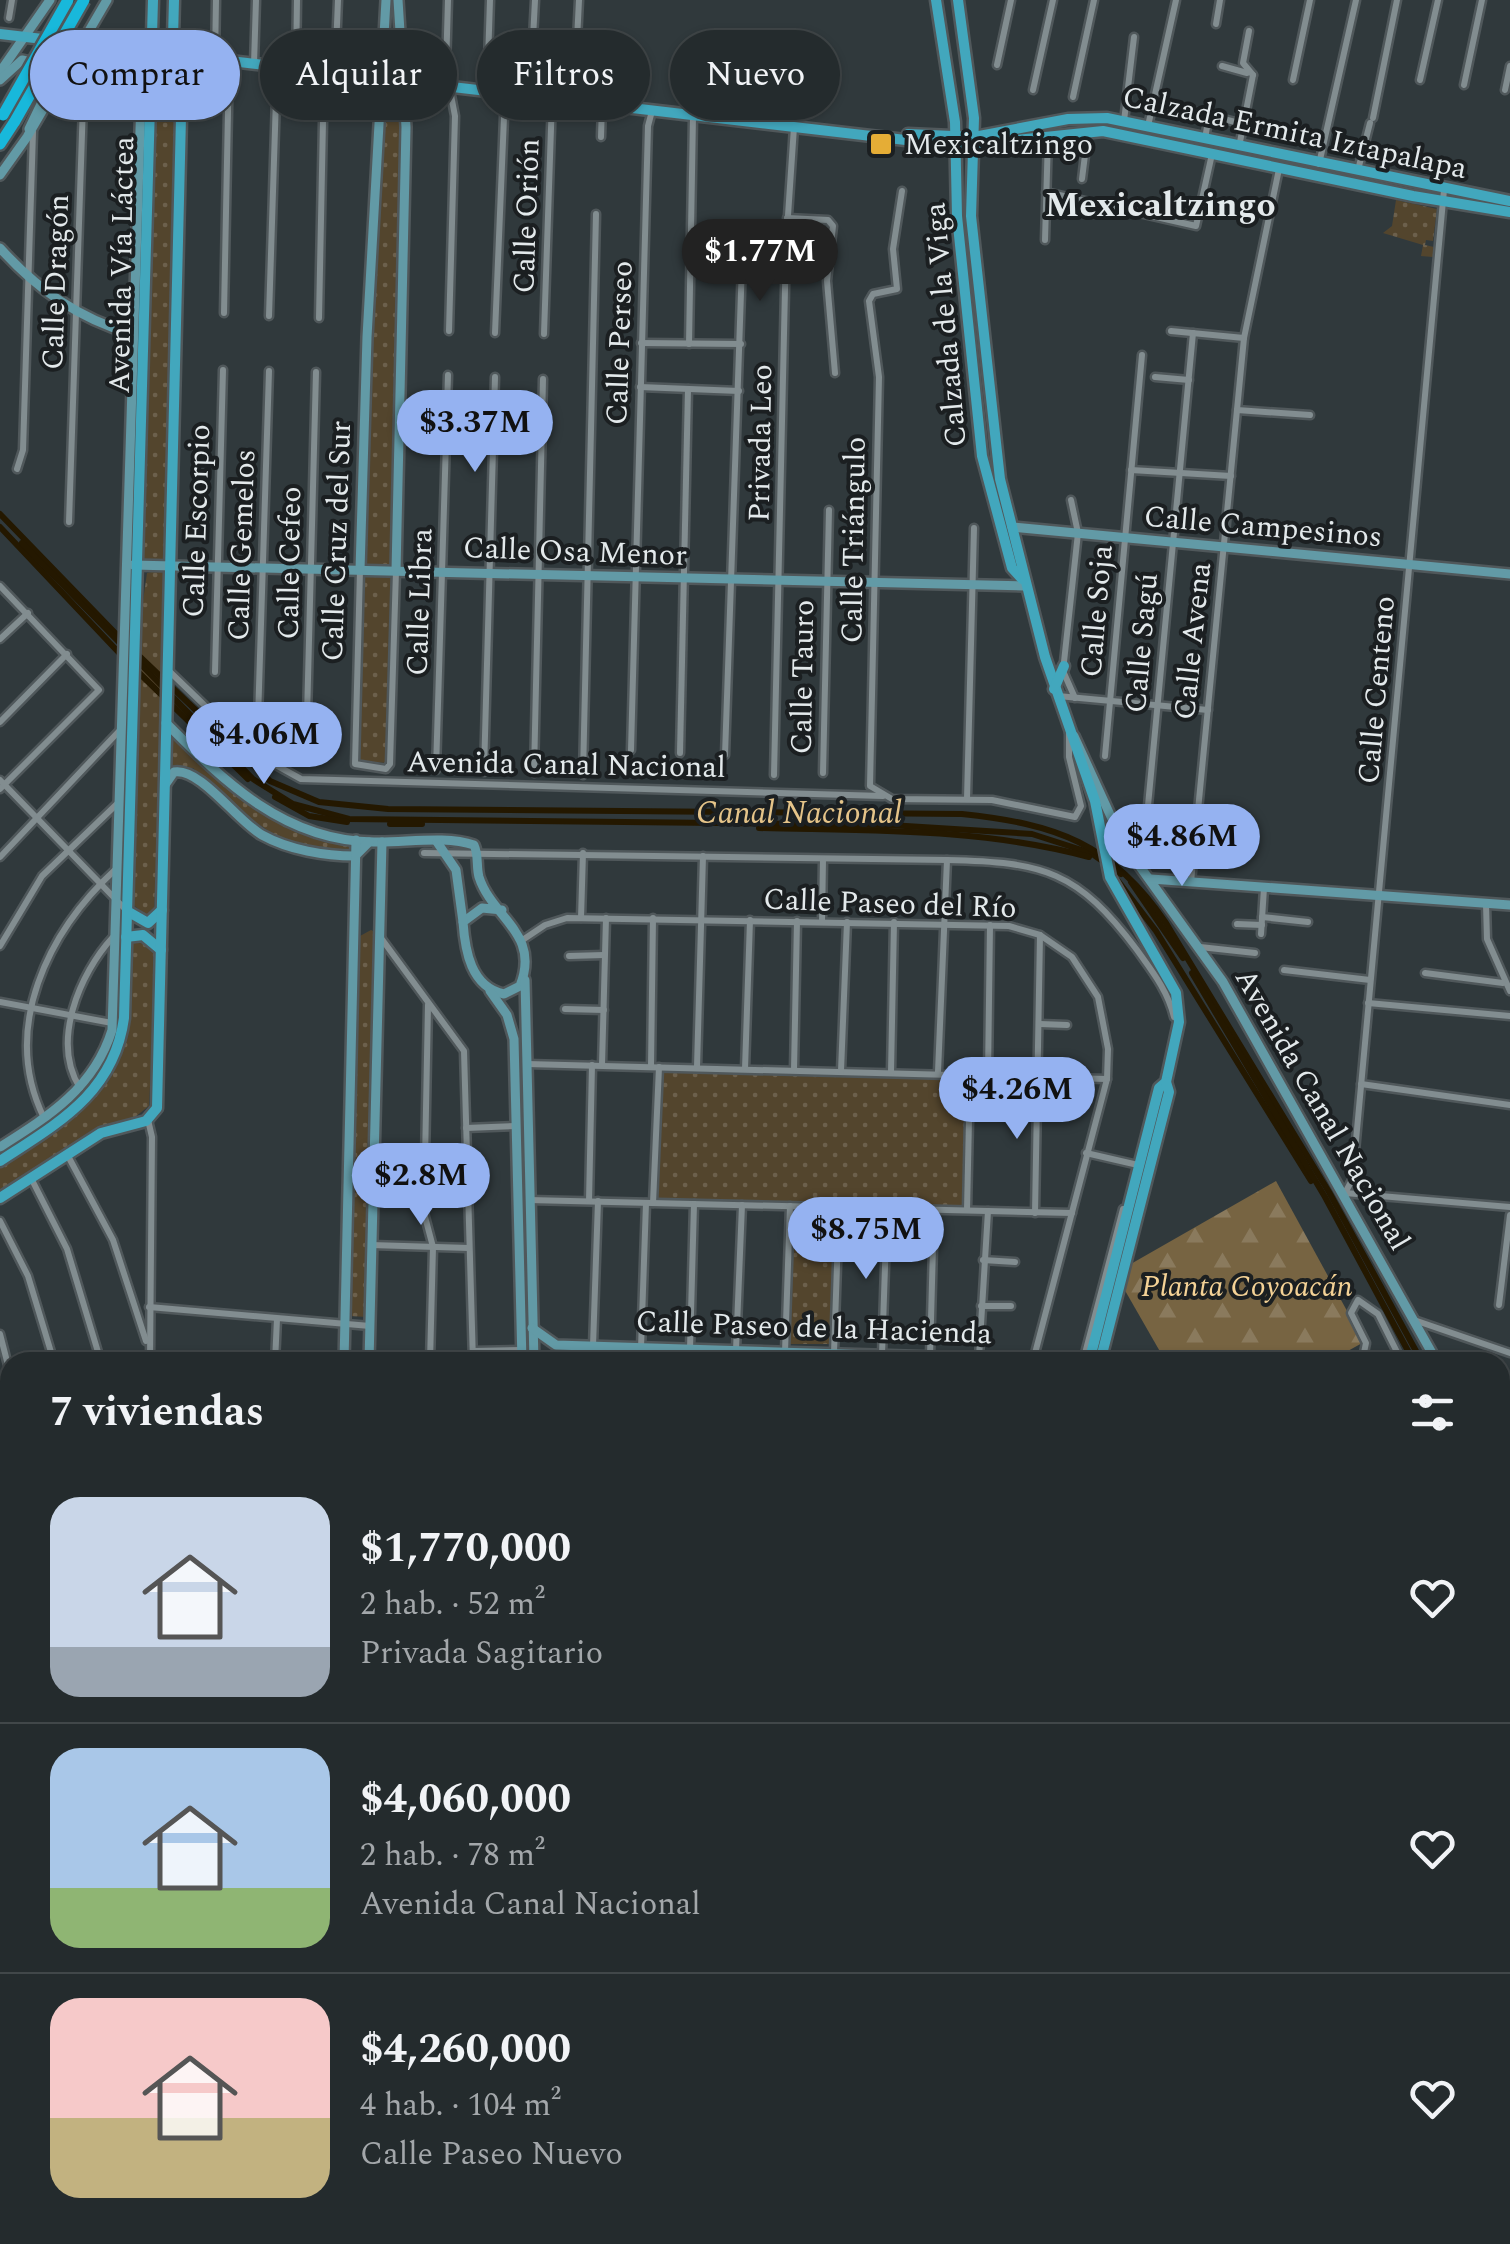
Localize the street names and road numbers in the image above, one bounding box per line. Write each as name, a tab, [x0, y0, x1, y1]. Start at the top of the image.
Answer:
street label: Calzada Ermita Iztapalapa	[1118, 74, 1472, 192]
street label: Avenida Vía Láctea	[97, 136, 147, 394]
street label: Calle Orión	[501, 138, 553, 294]
street label: Calle Dragón	[30, 193, 82, 371]
street label: Calzada de la Viga	[912, 200, 980, 449]
street label: Calle Perseo	[594, 260, 646, 426]
street label: Privada Leo	[737, 364, 785, 522]
street label: Calle Cruz del Sur	[310, 420, 364, 662]
street label: Calle Escorpio	[171, 424, 223, 619]
street label: Calle Triángulo	[829, 436, 879, 644]
street label: Calle Gemelos	[216, 448, 268, 642]
street label: Calle Cefeo	[266, 486, 314, 640]
street label: Calle Campesinos	[1142, 494, 1384, 560]
street label: Calle Osa Menor	[462, 525, 688, 579]
street label: Calle Libra	[394, 527, 446, 677]
street label: Calle Soja	[1068, 543, 1126, 679]
street label: Calle Avena	[1162, 560, 1224, 722]
street label: Calle Sagú	[1113, 571, 1171, 715]
street label: Calle Centeno	[1346, 594, 1408, 786]
street label: Calle Tauro	[779, 599, 827, 755]
street label: Avenida Canal Nacional	[406, 739, 726, 791]
street label: Calle Paseo del Río	[763, 877, 1017, 931]
street label: Avenida Canal Nacional	[1222, 960, 1422, 1259]
street label: Calle Paseo de la Hacienda	[635, 1299, 993, 1357]

